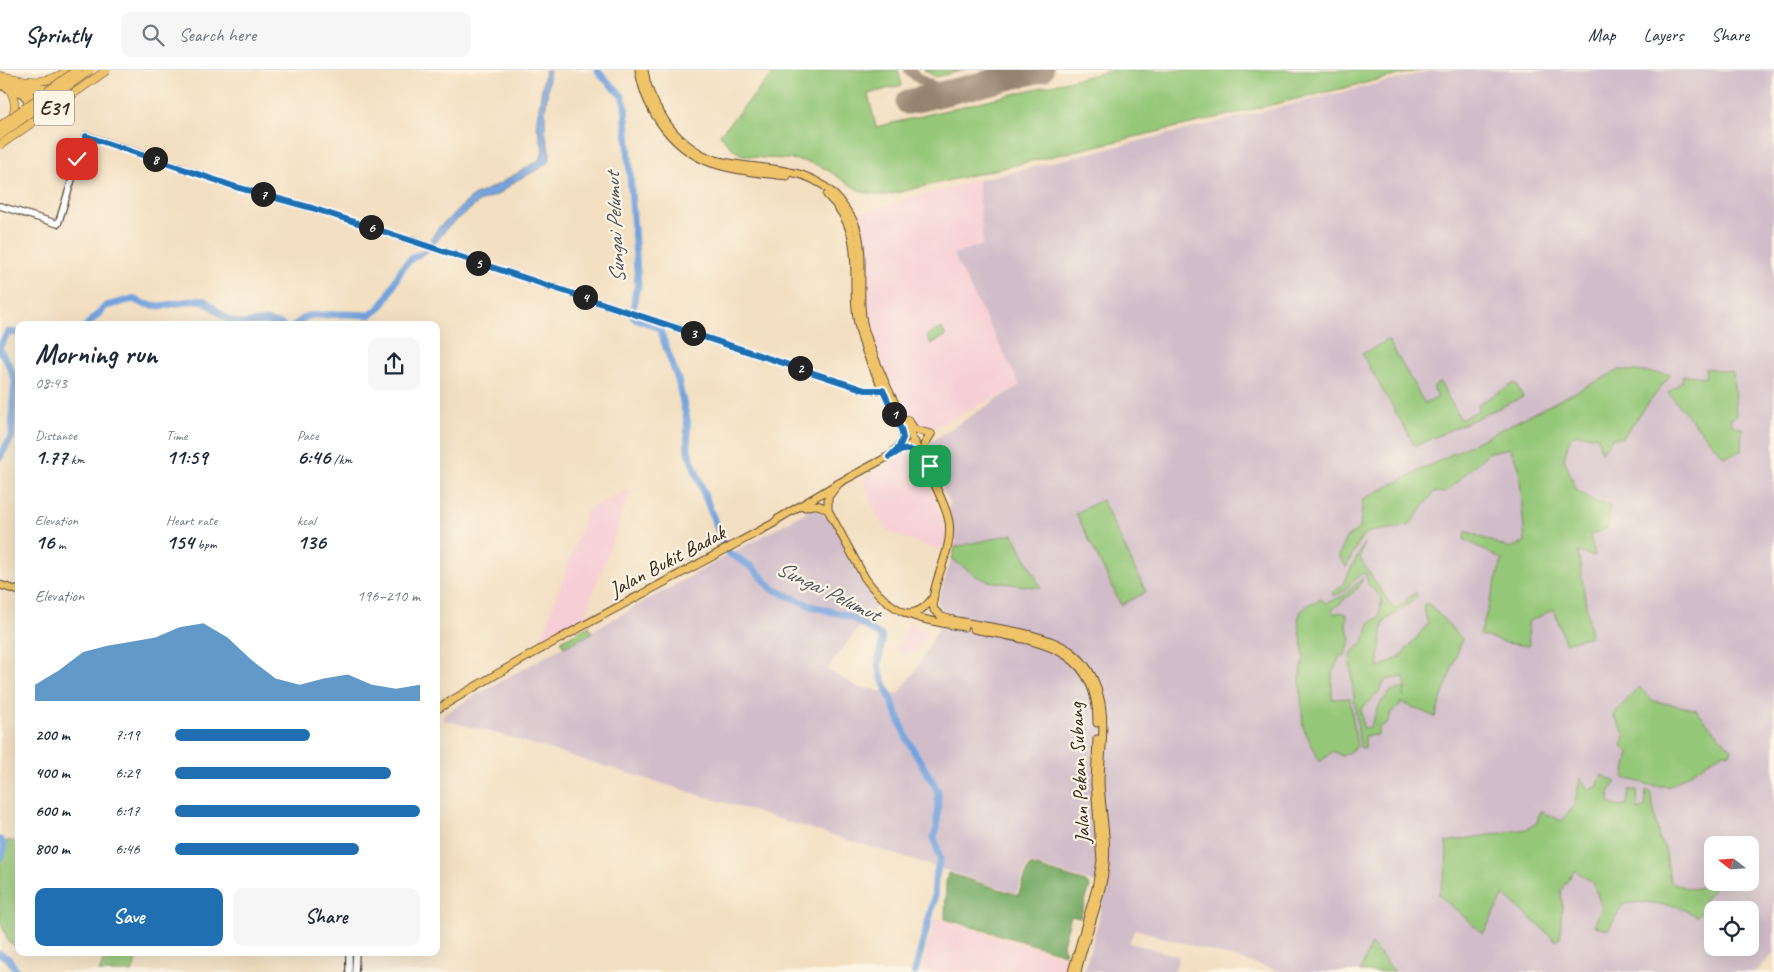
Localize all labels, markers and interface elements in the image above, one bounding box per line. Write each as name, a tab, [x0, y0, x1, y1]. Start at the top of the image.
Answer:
search box	[121, 12, 471, 57]
text: Sprintly	[25, 20, 91, 50]
icon: search	[139, 21, 167, 49]
text: Search here	[179, 23, 256, 47]
text: Map	[1588, 24, 1616, 46]
text: Layers	[1644, 24, 1683, 46]
text: Share	[1711, 24, 1749, 46]
road number: E31	[34, 90, 74, 126]
pin	[56, 138, 98, 180]
icon: check	[63, 145, 91, 173]
pin: 8	[142, 146, 168, 172]
text: 8	[152, 151, 159, 168]
water label: Sungai Pelumut	[598, 167, 632, 284]
pin: 7	[250, 182, 276, 206]
text: 7	[260, 186, 267, 203]
pin: 6	[358, 214, 384, 240]
text: 6	[368, 219, 375, 236]
pin: 5	[466, 250, 490, 276]
text: 5	[475, 255, 482, 272]
pin: 4	[572, 284, 598, 310]
text: 4	[582, 289, 589, 306]
pin: 3	[680, 320, 706, 346]
text: 3	[690, 325, 697, 342]
text: Morning run	[35, 336, 157, 371]
button: share	[368, 338, 420, 390]
pin: 2	[788, 356, 812, 380]
text: 2	[797, 360, 804, 377]
text: 08:43	[35, 373, 67, 393]
pin: 1	[882, 402, 906, 426]
text: 1	[891, 406, 898, 423]
text: Distance	[35, 427, 77, 444]
text: Time	[166, 427, 187, 444]
text: Pace	[297, 427, 319, 444]
text: 1.77	[35, 444, 67, 470]
text: 11:59	[166, 444, 207, 470]
text: 6:46	[297, 444, 330, 470]
pin	[909, 445, 951, 487]
text: km	[67, 451, 84, 468]
text: /km	[330, 451, 352, 468]
icon: arrive	[916, 452, 944, 480]
text: Elevation	[35, 512, 78, 529]
text: Heart rate	[166, 512, 217, 529]
text: kcal	[297, 512, 316, 529]
street label: Jalan Bukit Badak	[604, 519, 731, 603]
text: 16	[35, 529, 54, 555]
text: 154	[166, 529, 194, 555]
text: 136	[297, 529, 326, 555]
text: m	[54, 536, 66, 553]
text: bpm	[194, 536, 217, 553]
water label: Sungai Pelumut	[772, 554, 888, 630]
text: Elevation	[35, 586, 84, 606]
text: 196–210 m	[357, 586, 420, 606]
street label: Jalan Pekan Subang	[1062, 700, 1096, 845]
text: 200 m	[35, 725, 70, 745]
text: 7:19	[115, 725, 140, 745]
text: 400 m	[35, 763, 70, 783]
text: 6:29	[115, 763, 140, 783]
text: 600 m	[35, 801, 70, 821]
text: 6:17	[115, 801, 140, 821]
north arrow	[1704, 836, 1759, 891]
map controls	[1704, 836, 1759, 956]
text: 800 m	[35, 839, 70, 859]
text: 6:46	[115, 839, 140, 859]
button: Save	[35, 888, 223, 946]
button: Share	[233, 888, 420, 946]
button: locate	[1704, 901, 1759, 956]

